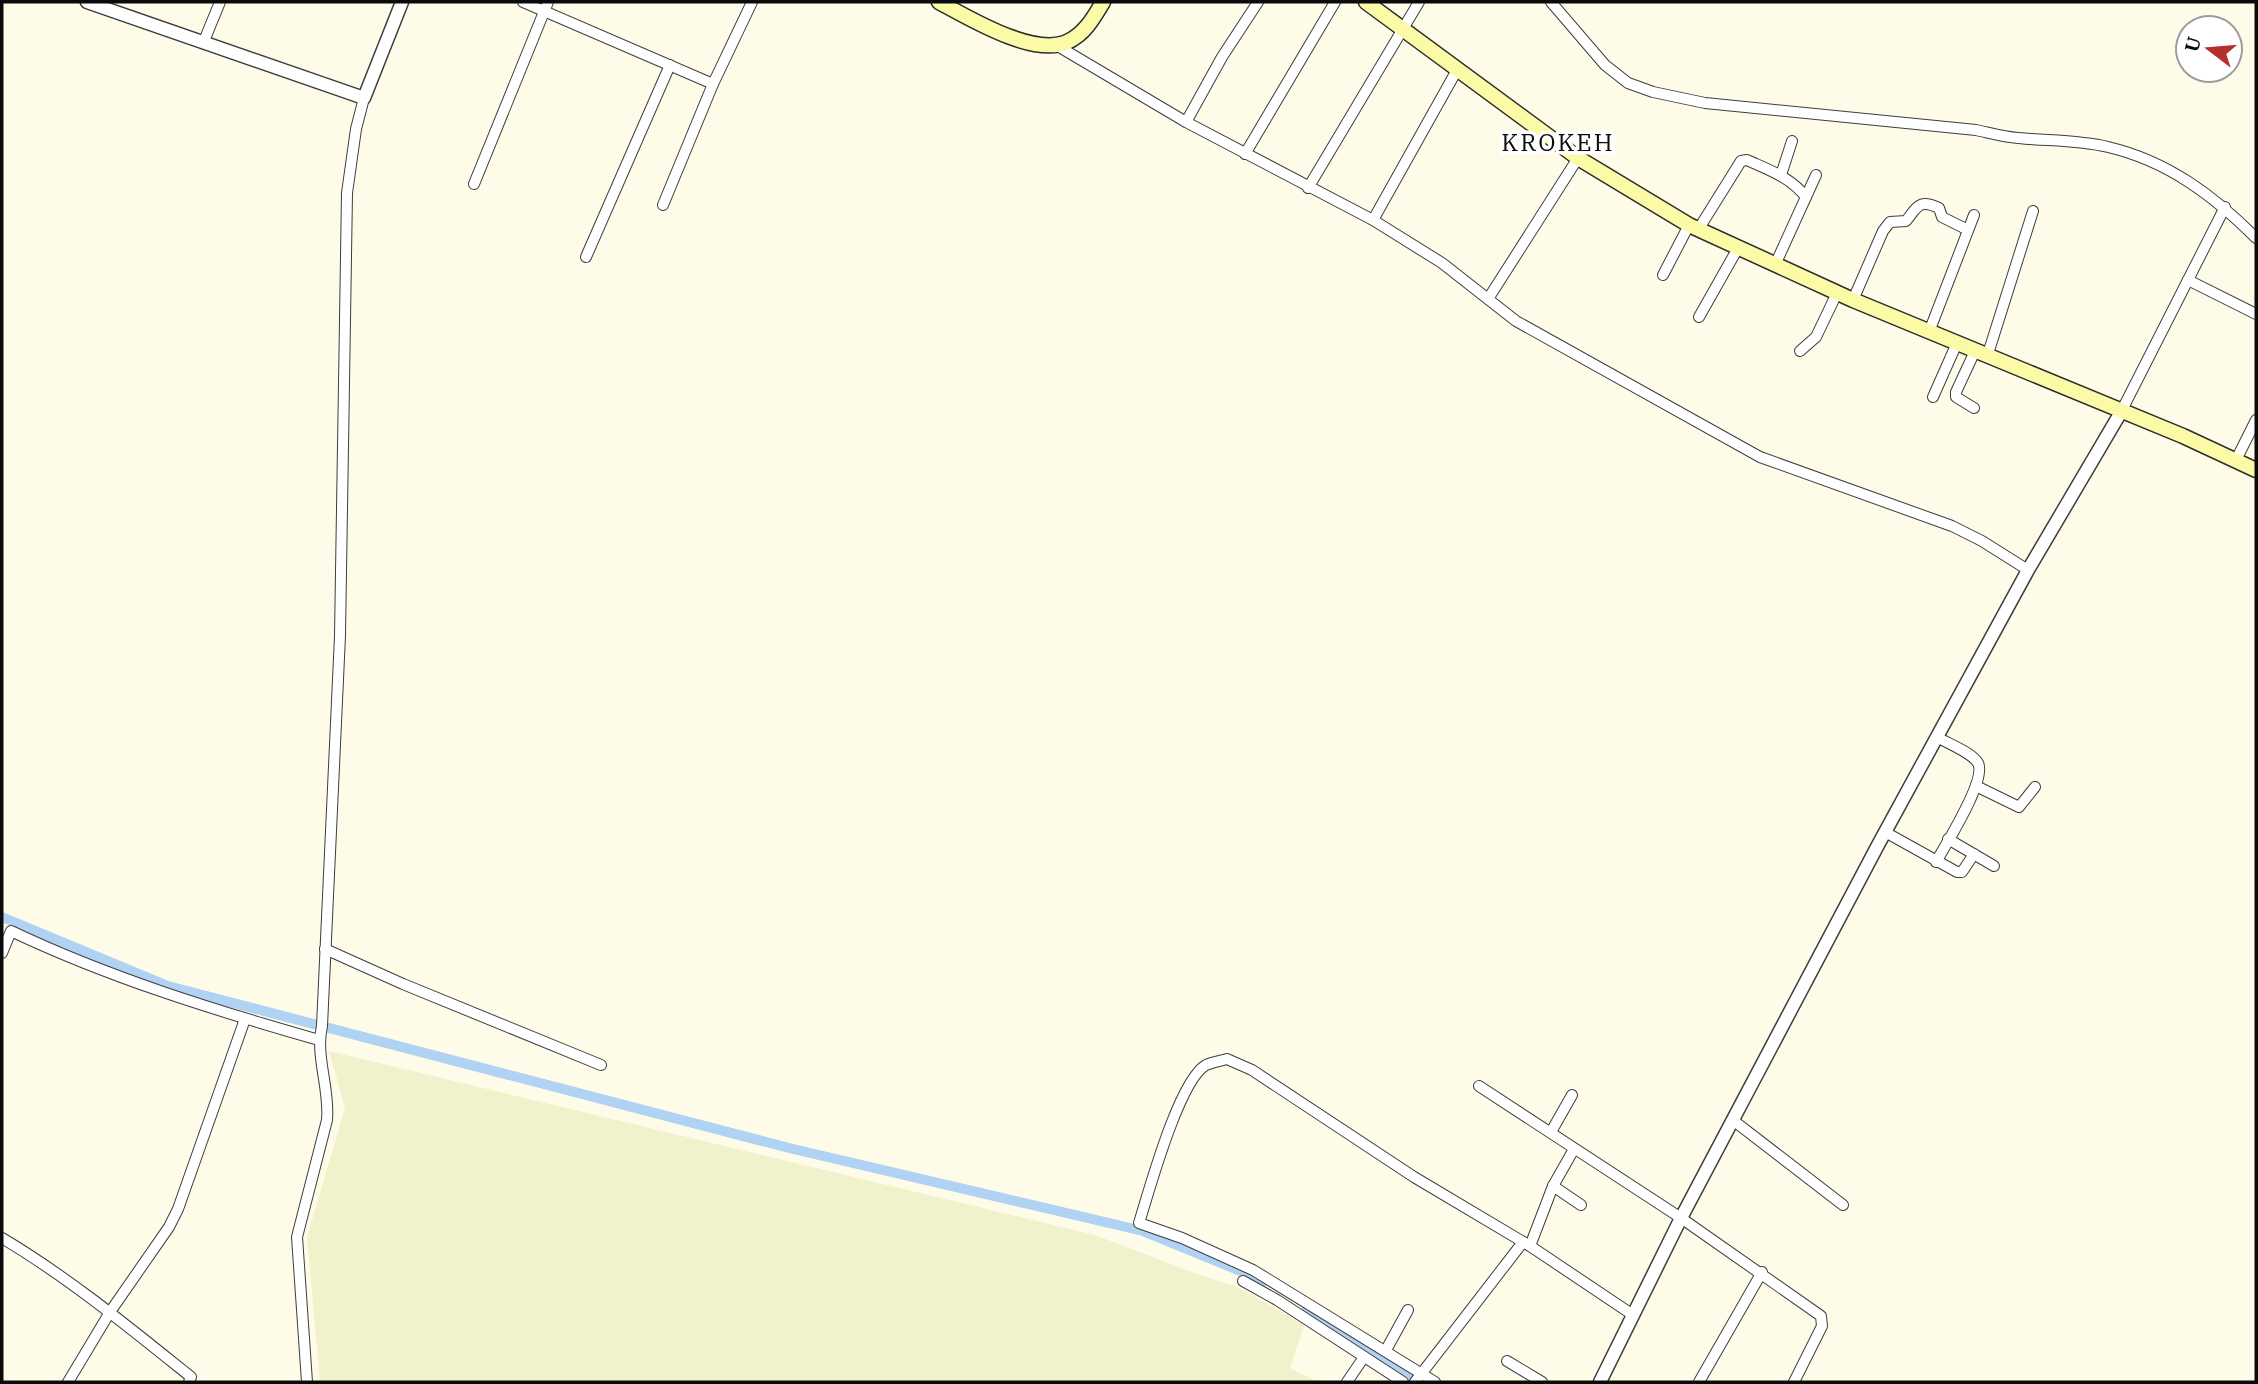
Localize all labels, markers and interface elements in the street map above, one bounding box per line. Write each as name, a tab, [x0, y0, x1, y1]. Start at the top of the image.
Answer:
north arrow	[2174, 14, 2244, 84]
text: U	[2179, 34, 2206, 55]
district label: KROKEH	[1501, 126, 1615, 158]

